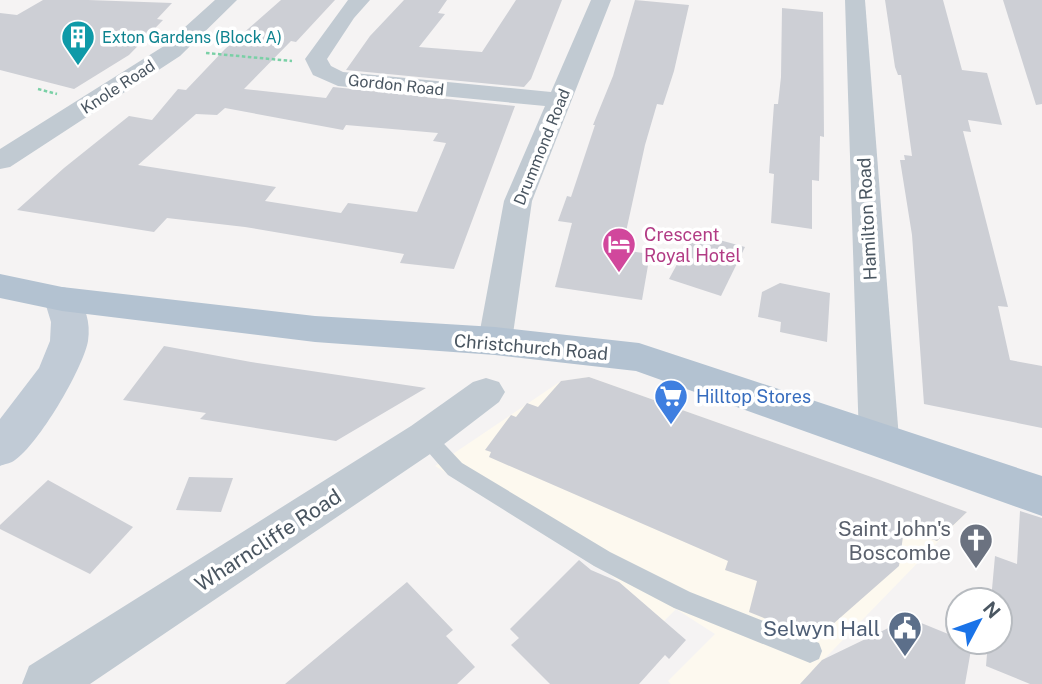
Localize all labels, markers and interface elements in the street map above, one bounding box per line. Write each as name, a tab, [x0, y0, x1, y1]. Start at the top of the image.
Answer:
building icon: Exton Gardens (Block A)	[59, 18, 97, 67]
place label: Exton Gardens (Block A)	[102, 28, 282, 47]
street label: Knole Road	[77, 56, 159, 118]
street label: Gordon Road	[347, 71, 445, 99]
street label: Drummond Road	[510, 86, 574, 208]
street label: Hamilton Road	[853, 157, 881, 281]
place label: Crescent Royal Hotel	[644, 224, 741, 266]
hotel icon: Crescent Royal Hotel	[600, 225, 638, 274]
street label: Christchurch Road	[453, 330, 609, 364]
supermarket icon: Hilltop Stores	[652, 377, 690, 426]
place label: Hilltop Stores	[696, 386, 811, 407]
street label: Wharncliffe Road	[190, 483, 346, 597]
place label: Saint John's Boscombe	[838, 516, 951, 565]
church icon: Saint John's Boscombe	[957, 521, 995, 570]
north arrow	[944, 586, 1014, 656]
text: N	[979, 597, 1005, 623]
public building icon: Selwyn Hall	[886, 609, 924, 658]
place label: Selwyn Hall	[763, 616, 880, 641]

